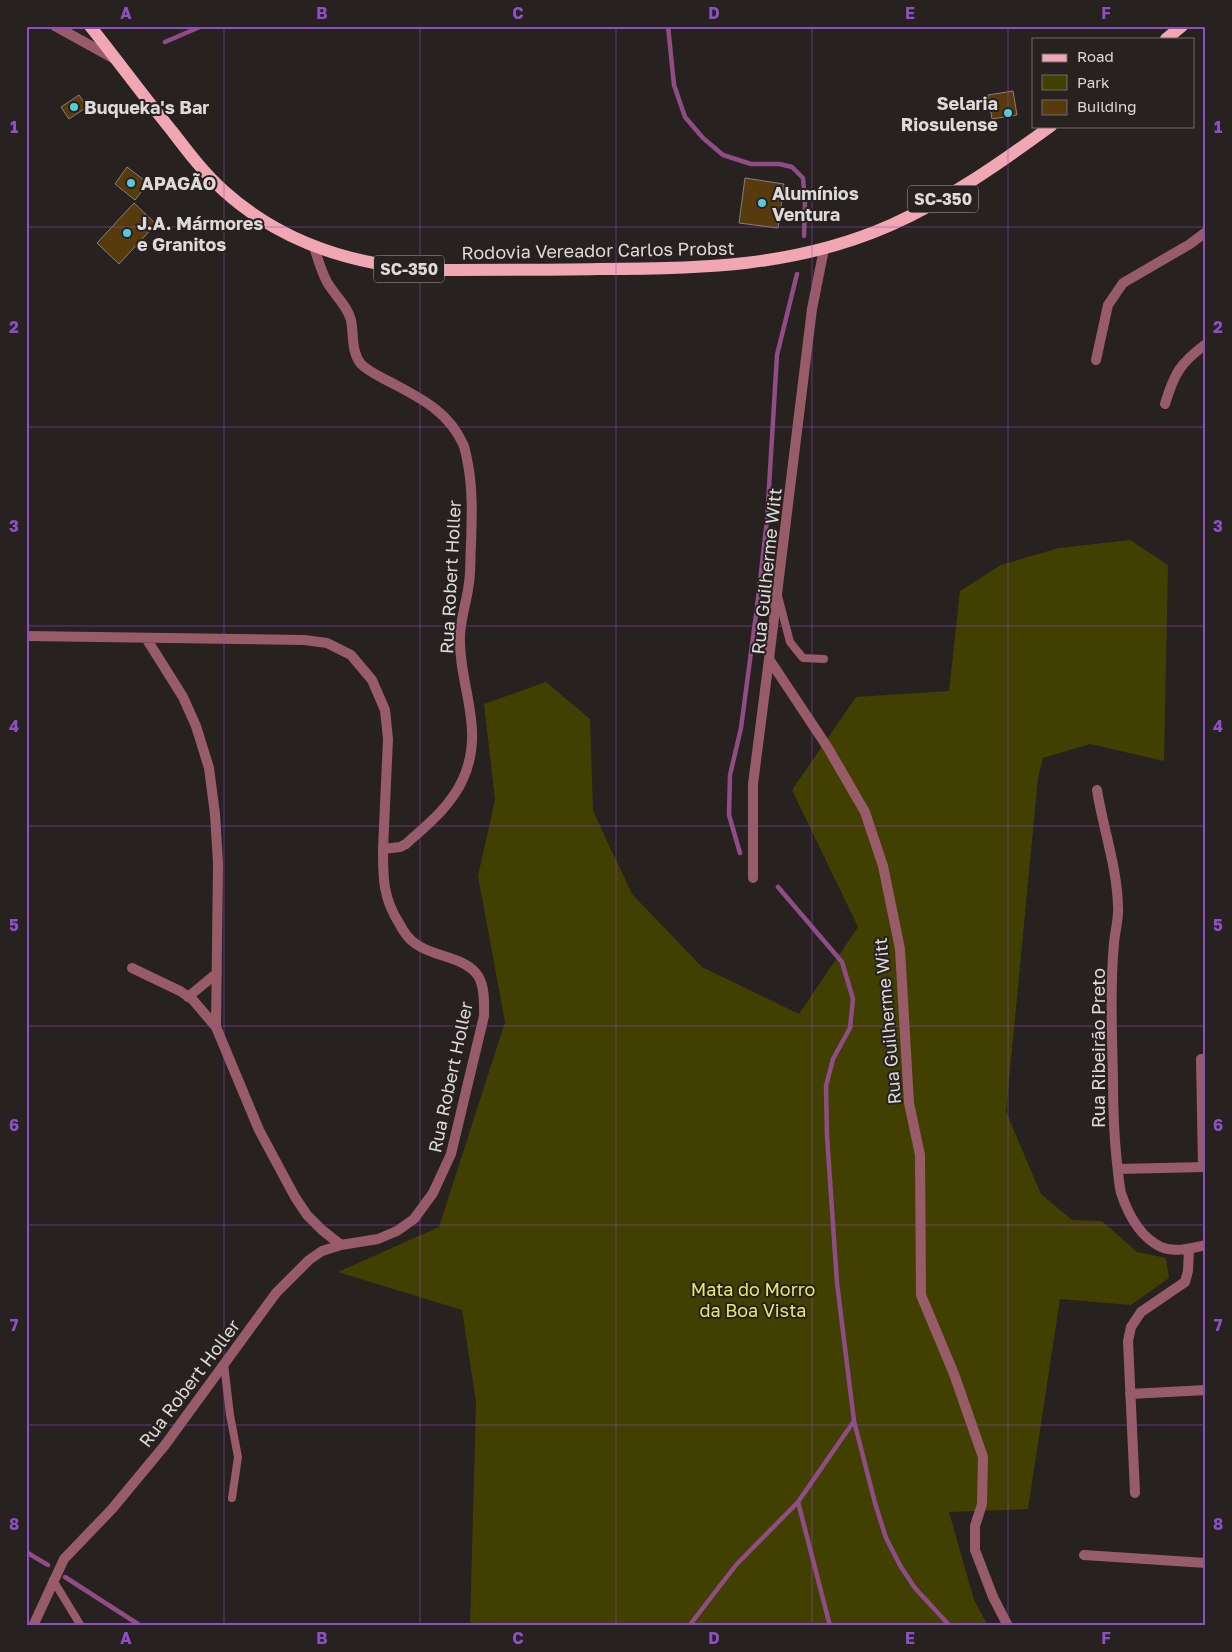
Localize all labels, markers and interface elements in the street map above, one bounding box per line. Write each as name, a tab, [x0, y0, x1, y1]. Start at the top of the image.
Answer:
text: A	[120, 3, 132, 23]
text: B	[316, 3, 328, 23]
text: C	[512, 3, 524, 23]
text: D	[708, 3, 720, 23]
text: E	[905, 3, 915, 23]
text: F	[1101, 3, 1111, 23]
legend	[1032, 38, 1194, 128]
text: Road	[1077, 47, 1114, 65]
text: Park	[1077, 73, 1110, 91]
place label: Selaria Riosulense	[901, 92, 998, 135]
place label: Buqueka's Bar	[84, 96, 209, 118]
text: Building	[1077, 97, 1137, 115]
marker: Buqueka's Bar	[68, 101, 80, 113]
marker: Selaria Riosulense	[1002, 107, 1014, 119]
text: 1	[10, 117, 18, 137]
text: 1	[1214, 117, 1222, 137]
place label: APAGÃO	[141, 172, 216, 194]
marker: APAGÃO	[125, 177, 137, 189]
place label: Alumínios Ventura	[772, 182, 859, 225]
road number: SC-350	[908, 185, 978, 212]
marker: Alumínios Ventura	[756, 197, 768, 209]
place label: J.A. Mármores e Granitos	[137, 212, 263, 255]
marker: J.A. Mármores e Granitos	[121, 227, 133, 239]
street label: Rodovia Vereador Carlos Probst	[461, 237, 735, 263]
road number: SC-350	[374, 255, 444, 282]
text: 2	[9, 317, 19, 337]
text: 2	[1213, 317, 1223, 337]
street label: Rua Guilherme Witt	[746, 487, 786, 655]
street label: Rua Robert Holler	[435, 499, 465, 655]
text: 3	[9, 516, 19, 536]
text: 3	[1213, 516, 1223, 536]
text: 4	[9, 716, 19, 736]
text: 4	[1213, 716, 1223, 736]
text: 5	[9, 915, 19, 935]
text: 5	[1213, 915, 1223, 935]
street label: Rua Guilherme Witt	[869, 937, 905, 1105]
street label: Rua Ribeirão Preto	[1087, 968, 1109, 1128]
street label: Rua Robert Holler	[423, 999, 477, 1155]
text: 6	[9, 1115, 19, 1135]
text: 6	[1213, 1115, 1223, 1135]
park label: Mata do Morro da Boa Vista	[691, 1278, 815, 1321]
text: 7	[10, 1315, 19, 1335]
street label: Rua Robert Holler	[134, 1315, 244, 1451]
text: 7	[1214, 1315, 1223, 1335]
text: 8	[9, 1514, 19, 1534]
text: 8	[1213, 1514, 1223, 1534]
text: A	[120, 1628, 132, 1648]
text: B	[316, 1628, 328, 1648]
text: C	[512, 1628, 524, 1648]
text: D	[708, 1628, 720, 1648]
text: E	[905, 1628, 915, 1648]
text: F	[1101, 1628, 1111, 1648]

